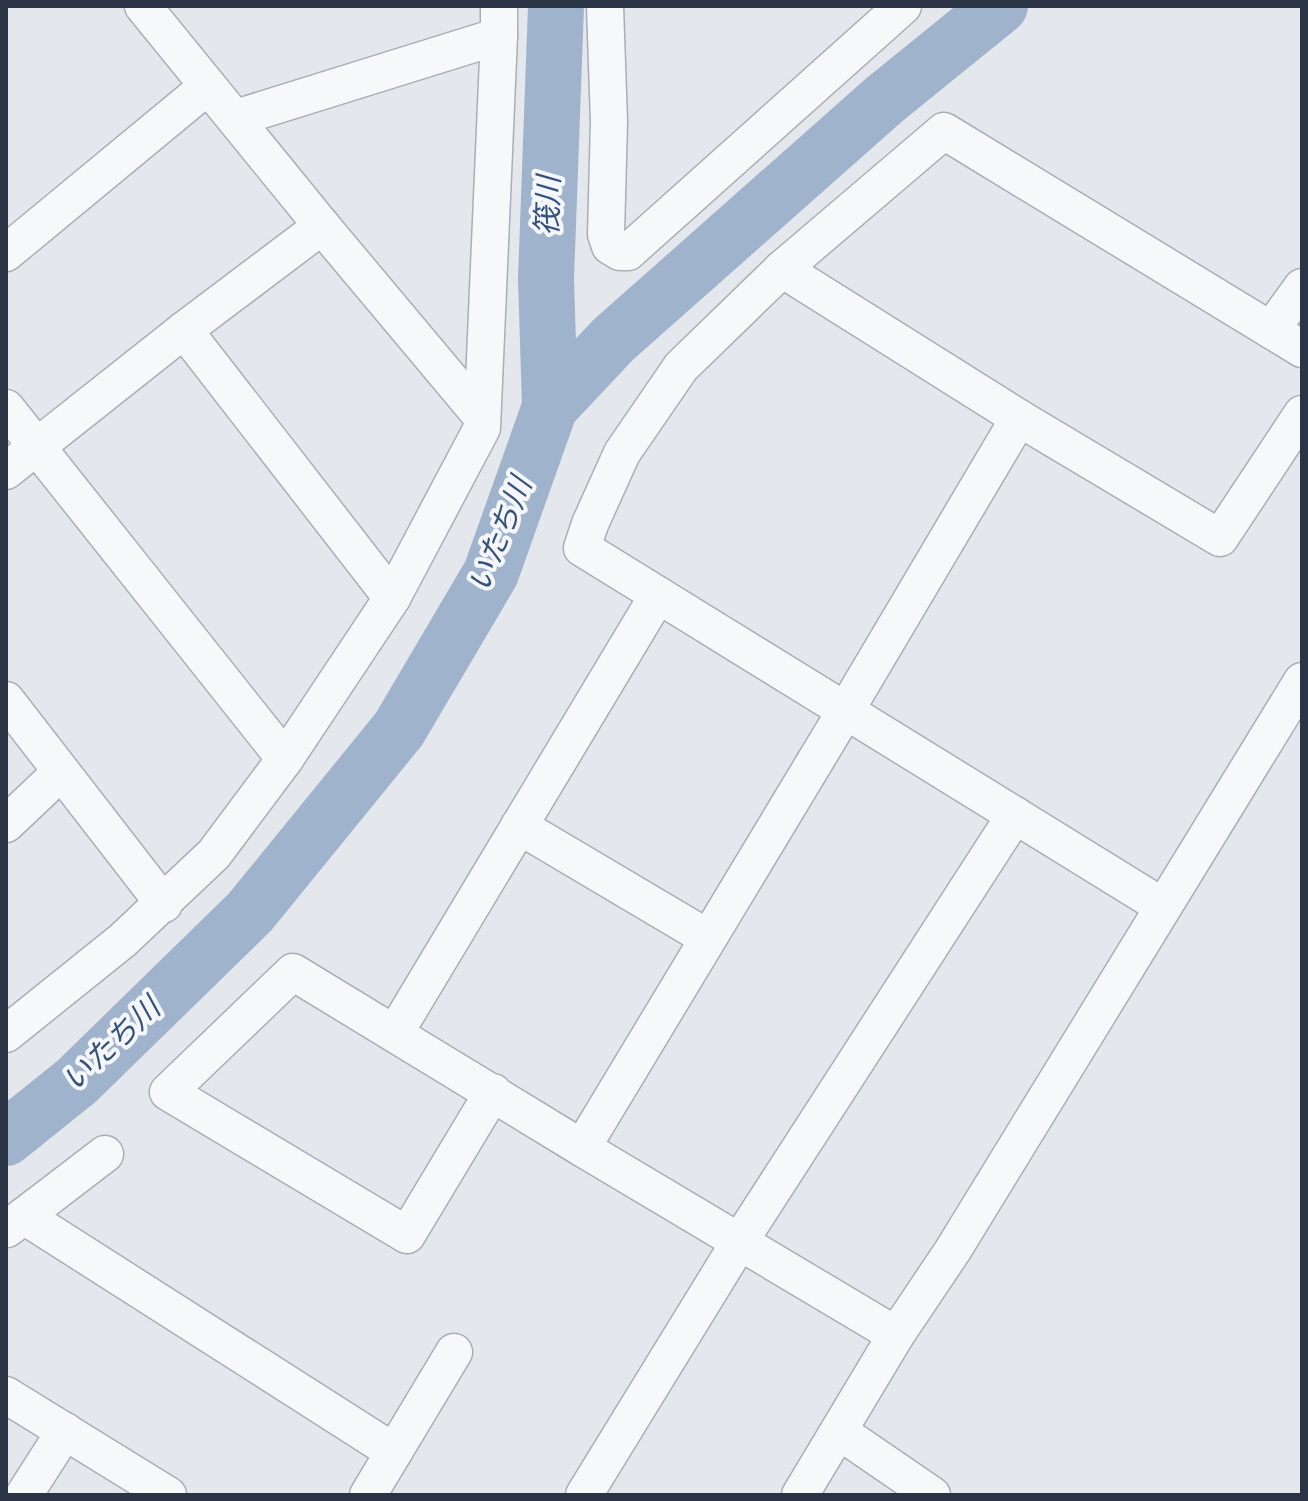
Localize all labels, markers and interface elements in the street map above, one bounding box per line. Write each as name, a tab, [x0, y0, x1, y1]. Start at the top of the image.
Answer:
water label: 筏川	[531, 172, 565, 237]
water label: いたち川	[465, 471, 539, 596]
water label: いたち川	[58, 991, 168, 1097]

